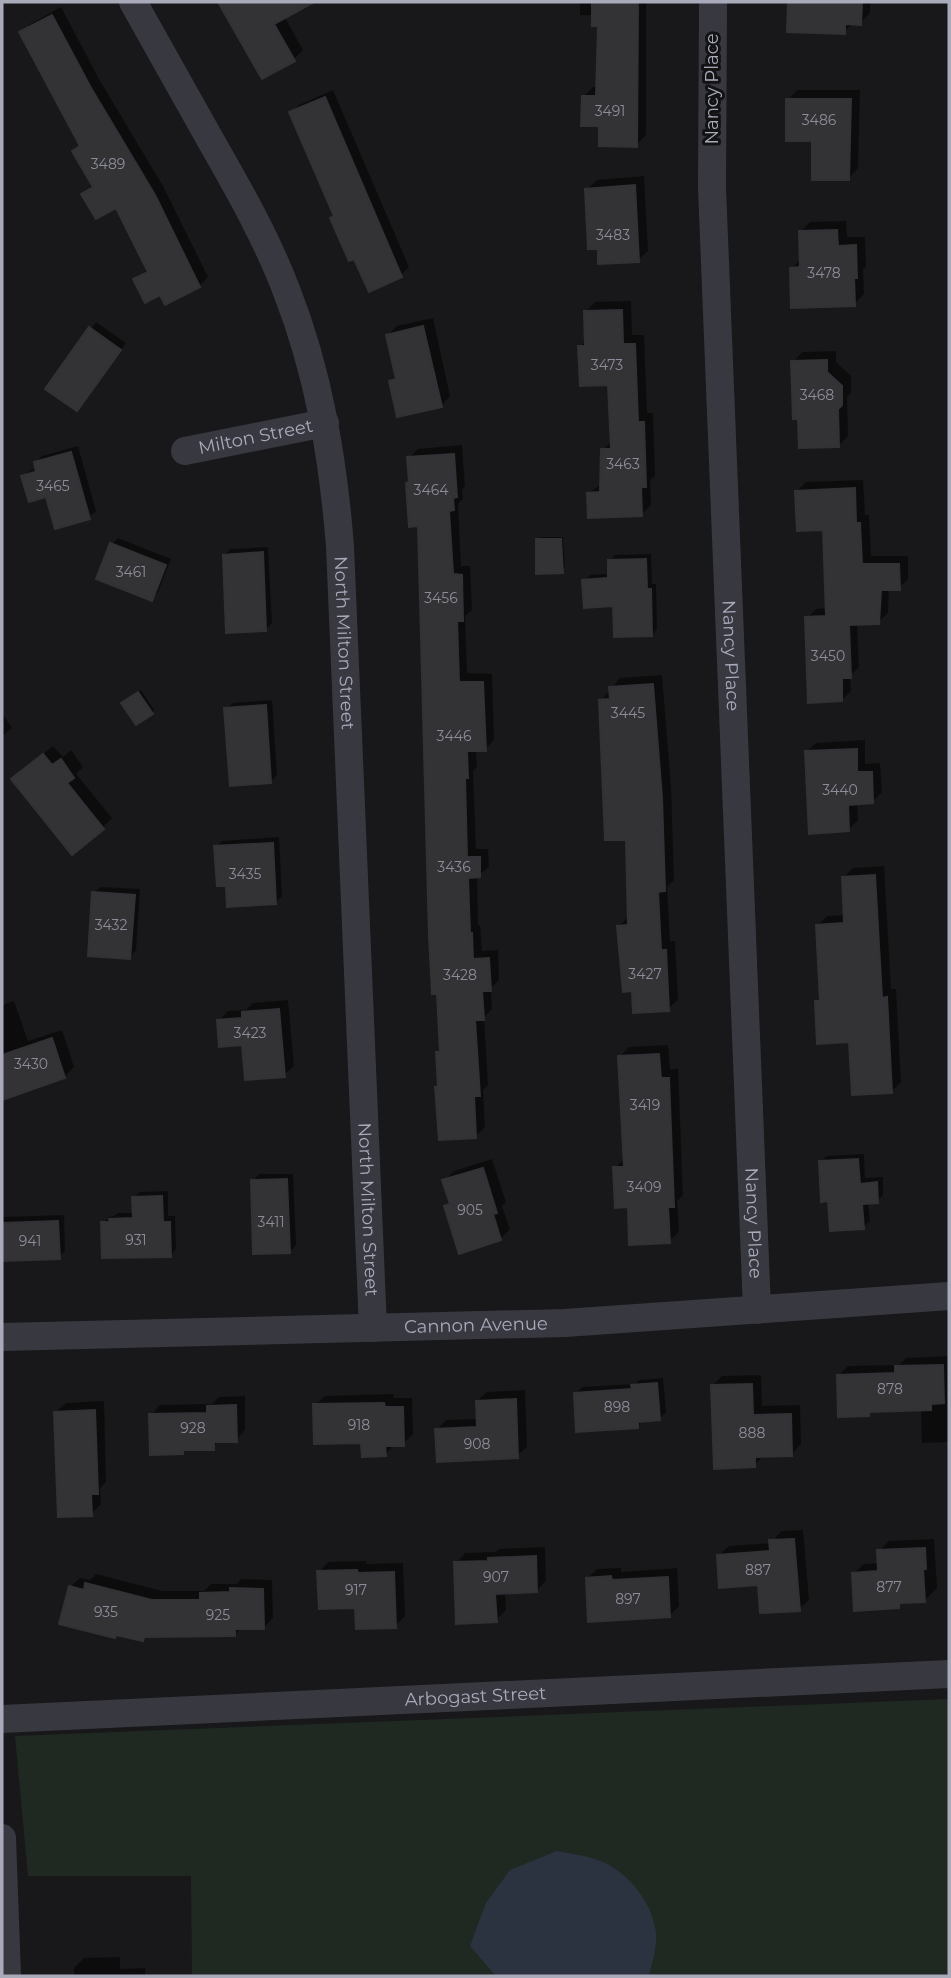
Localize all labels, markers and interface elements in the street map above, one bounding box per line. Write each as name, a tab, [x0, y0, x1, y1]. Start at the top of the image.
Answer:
street label: Nancy Place	[701, 33, 723, 145]
house number: 3491	[595, 102, 625, 120]
house number: 3486	[802, 111, 837, 129]
house number: 3489	[91, 155, 125, 173]
house number: 3483	[596, 226, 630, 244]
house number: 3478	[807, 264, 841, 282]
house number: 3473	[591, 356, 623, 374]
house number: 3468	[800, 386, 834, 404]
street label: Milton Street	[196, 415, 315, 459]
house number: 3463	[606, 455, 640, 473]
house number: 3465	[36, 477, 70, 495]
house number: 3464	[414, 481, 449, 499]
street label: North Milton Street	[329, 556, 359, 730]
house number: 3461	[116, 563, 146, 581]
house number: 3456	[424, 589, 458, 607]
street label: Nancy Place	[718, 600, 744, 712]
house number: 3450	[811, 647, 845, 665]
house number: 3445	[611, 704, 645, 722]
house number: 3446	[437, 727, 472, 745]
house number: 3440	[822, 781, 858, 799]
house number: 3436	[437, 858, 471, 876]
house number: 3435	[229, 865, 261, 883]
house number: 3432	[95, 916, 127, 934]
house number: 3427	[628, 965, 662, 983]
house number: 3428	[443, 966, 477, 984]
house number: 3423	[234, 1024, 267, 1042]
house number: 3430	[14, 1055, 48, 1073]
house number: 3419	[630, 1096, 660, 1114]
street label: North Milton Street	[353, 1122, 383, 1297]
street label: Nancy Place	[740, 1167, 767, 1279]
house number: 3409	[627, 1178, 661, 1196]
house number: 905	[457, 1201, 483, 1219]
house number: 3411	[258, 1213, 284, 1231]
house number: 931	[125, 1231, 147, 1249]
house number: 941	[19, 1232, 41, 1250]
street label: Cannon Avenue	[404, 1312, 548, 1338]
house number: 878	[877, 1380, 903, 1398]
house number: 898	[604, 1398, 630, 1416]
house number: 918	[348, 1416, 370, 1434]
house number: 928	[180, 1419, 206, 1437]
house number: 888	[739, 1424, 765, 1442]
house number: 908	[464, 1435, 490, 1453]
house number: 887	[745, 1561, 771, 1579]
house number: 907	[483, 1568, 509, 1586]
house number: 877	[876, 1578, 902, 1596]
house number: 917	[345, 1581, 367, 1599]
house number: 897	[615, 1590, 641, 1608]
house number: 935	[94, 1603, 118, 1621]
house number: 925	[206, 1606, 230, 1624]
street label: Arbogast Street	[404, 1682, 547, 1711]

